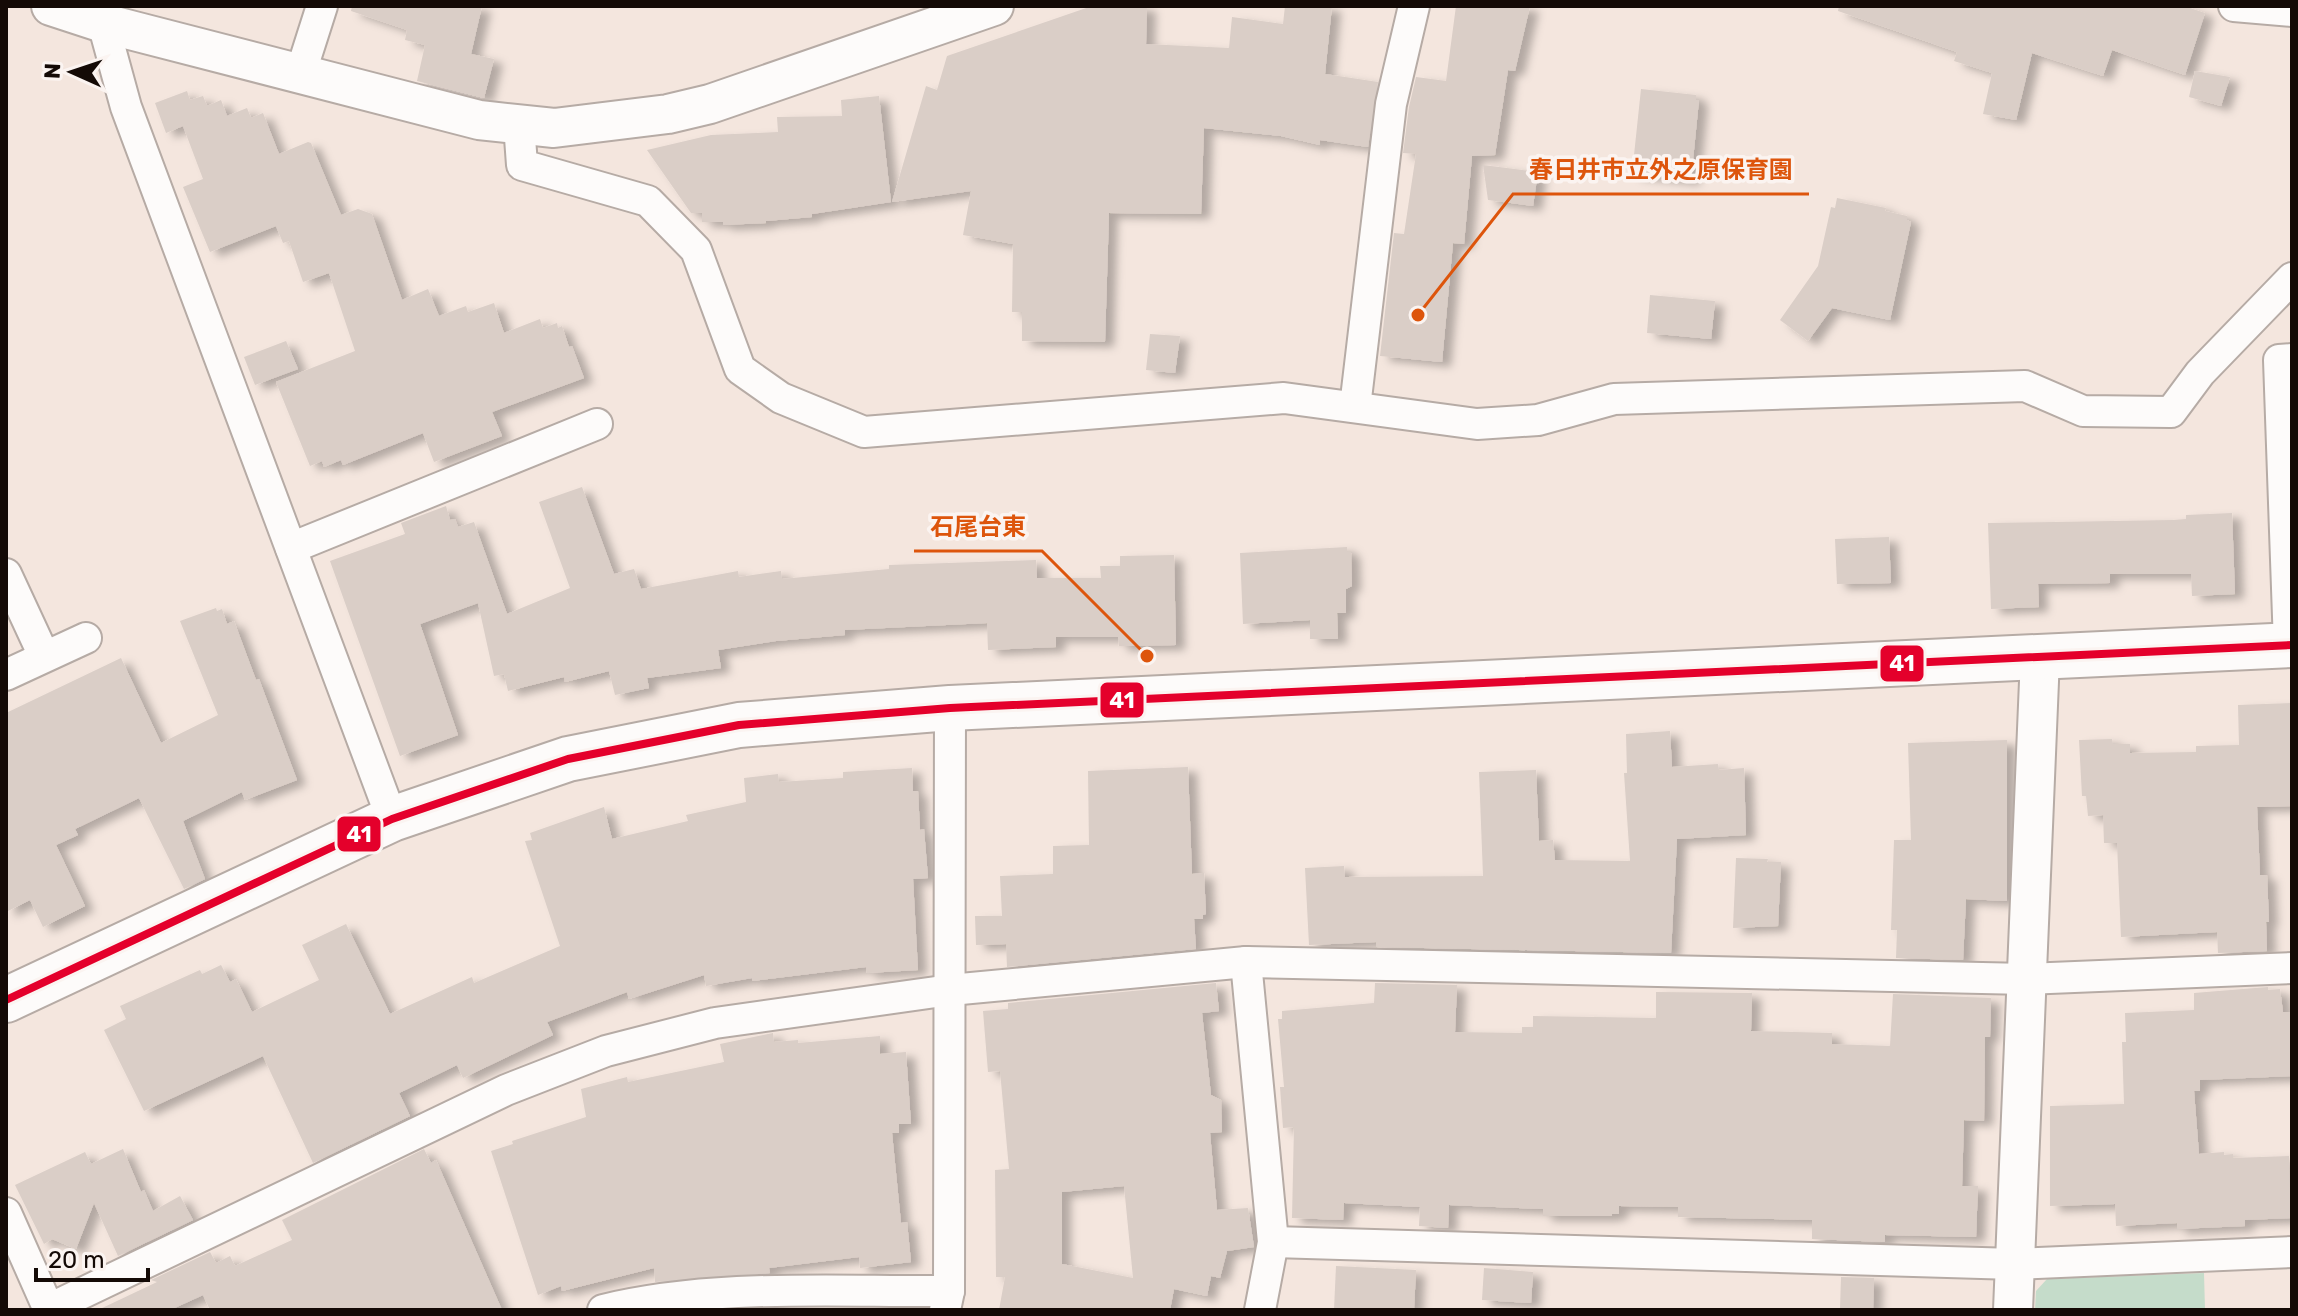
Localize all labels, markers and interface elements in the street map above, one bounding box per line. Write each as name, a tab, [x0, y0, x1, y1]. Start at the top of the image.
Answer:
north arrow	[32, 32, 112, 112]
text: N	[39, 62, 66, 80]
callout: 春日井市立外之原保育園	[1513, 146, 1809, 194]
text: 春日井市立外之原保育園	[1529, 156, 1793, 184]
callout: 石尾台東	[914, 503, 1042, 551]
text: 石尾台東	[930, 513, 1026, 541]
line badge: 41	[1879, 644, 1925, 683]
text: 41	[1889, 650, 1915, 677]
line badge: 41	[1099, 681, 1145, 719]
text: 41	[1109, 687, 1135, 714]
line badge: 41	[336, 815, 382, 853]
text: 41	[346, 821, 372, 848]
scale bar	[36, 1232, 148, 1282]
text: 20 m	[48, 1246, 105, 1274]

